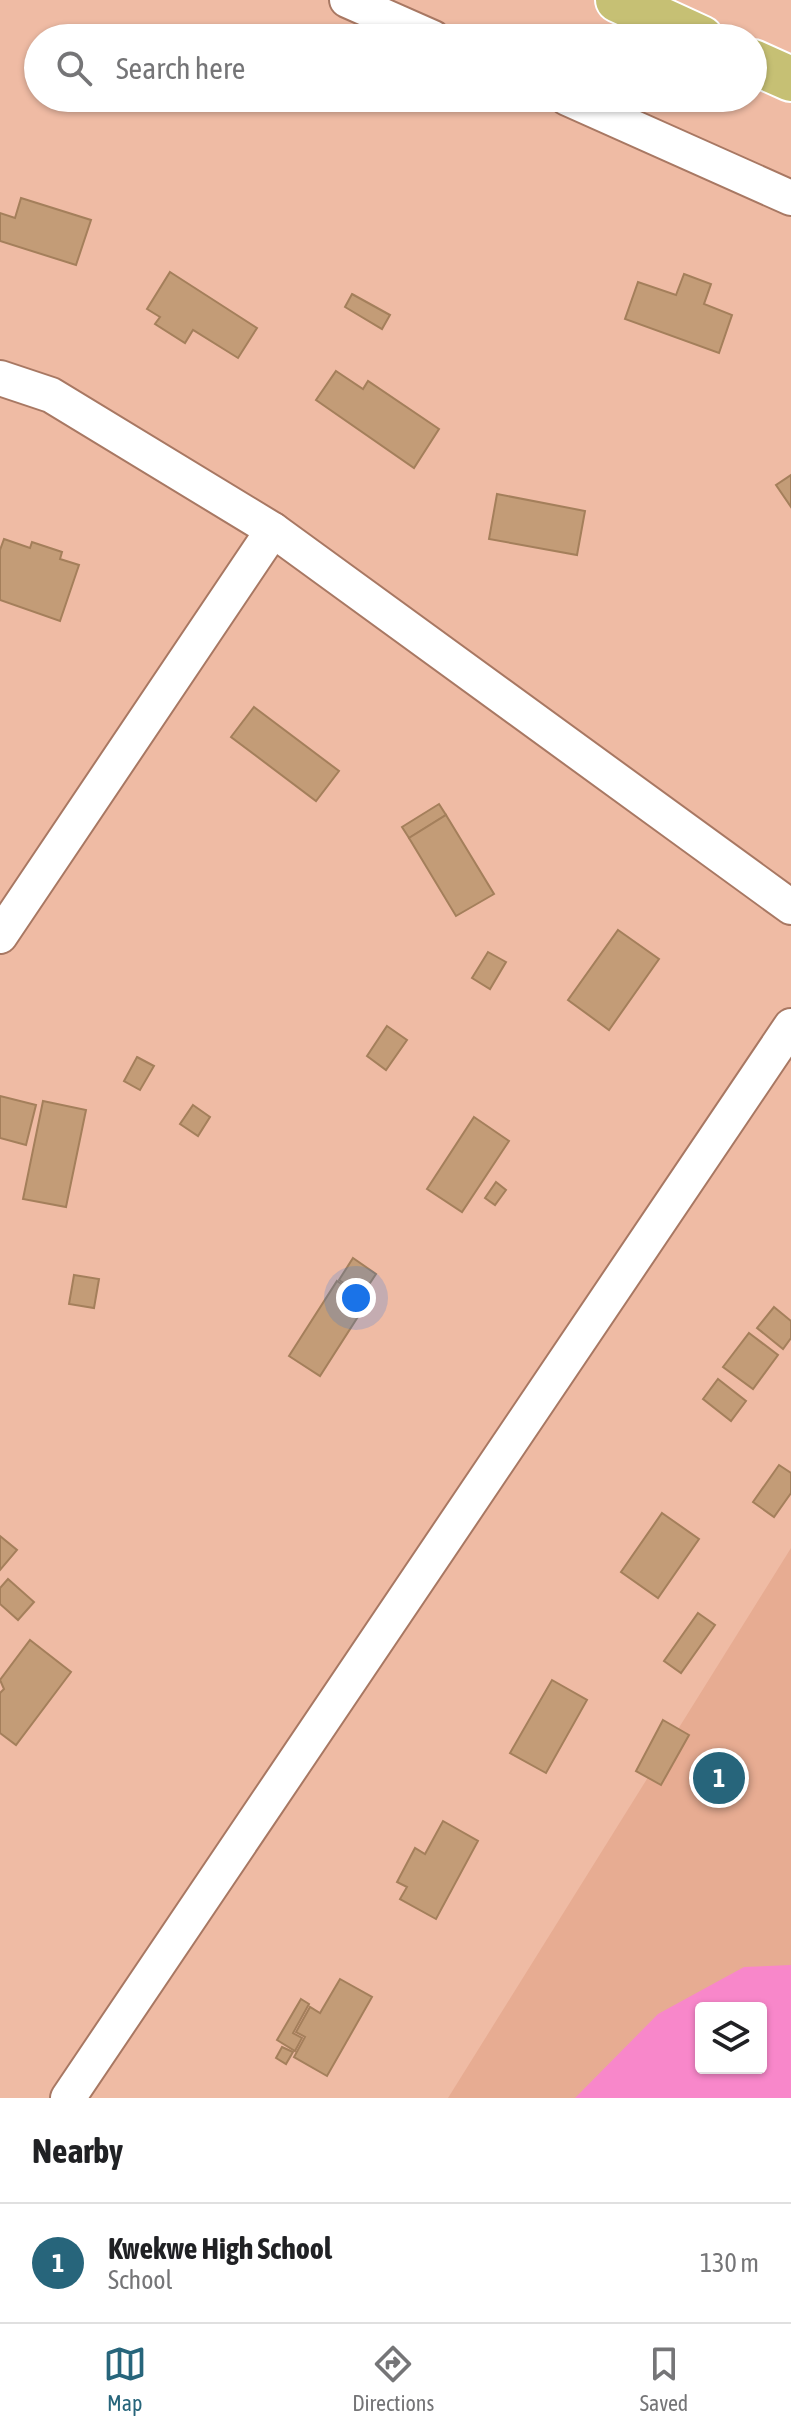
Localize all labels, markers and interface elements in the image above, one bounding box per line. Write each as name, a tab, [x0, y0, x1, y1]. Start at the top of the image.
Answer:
search box	[24, 24, 767, 112]
icon: search	[52, 46, 96, 90]
text: Search here	[116, 51, 245, 85]
your location	[336, 1278, 376, 1318]
pin: 1	[693, 1748, 745, 1808]
map controls	[695, 2002, 767, 2074]
button: layers	[695, 2002, 767, 2074]
text: Nearby	[32, 2131, 123, 2170]
text: Kwekwe High School	[108, 2231, 332, 2265]
text: 1	[52, 2248, 64, 2278]
text: 130 m	[700, 2248, 759, 2278]
text: School	[108, 2265, 172, 2295]
tab: Map	[103, 2342, 147, 2416]
tab: Directions	[352, 2342, 434, 2416]
tab: Saved	[640, 2342, 688, 2416]

